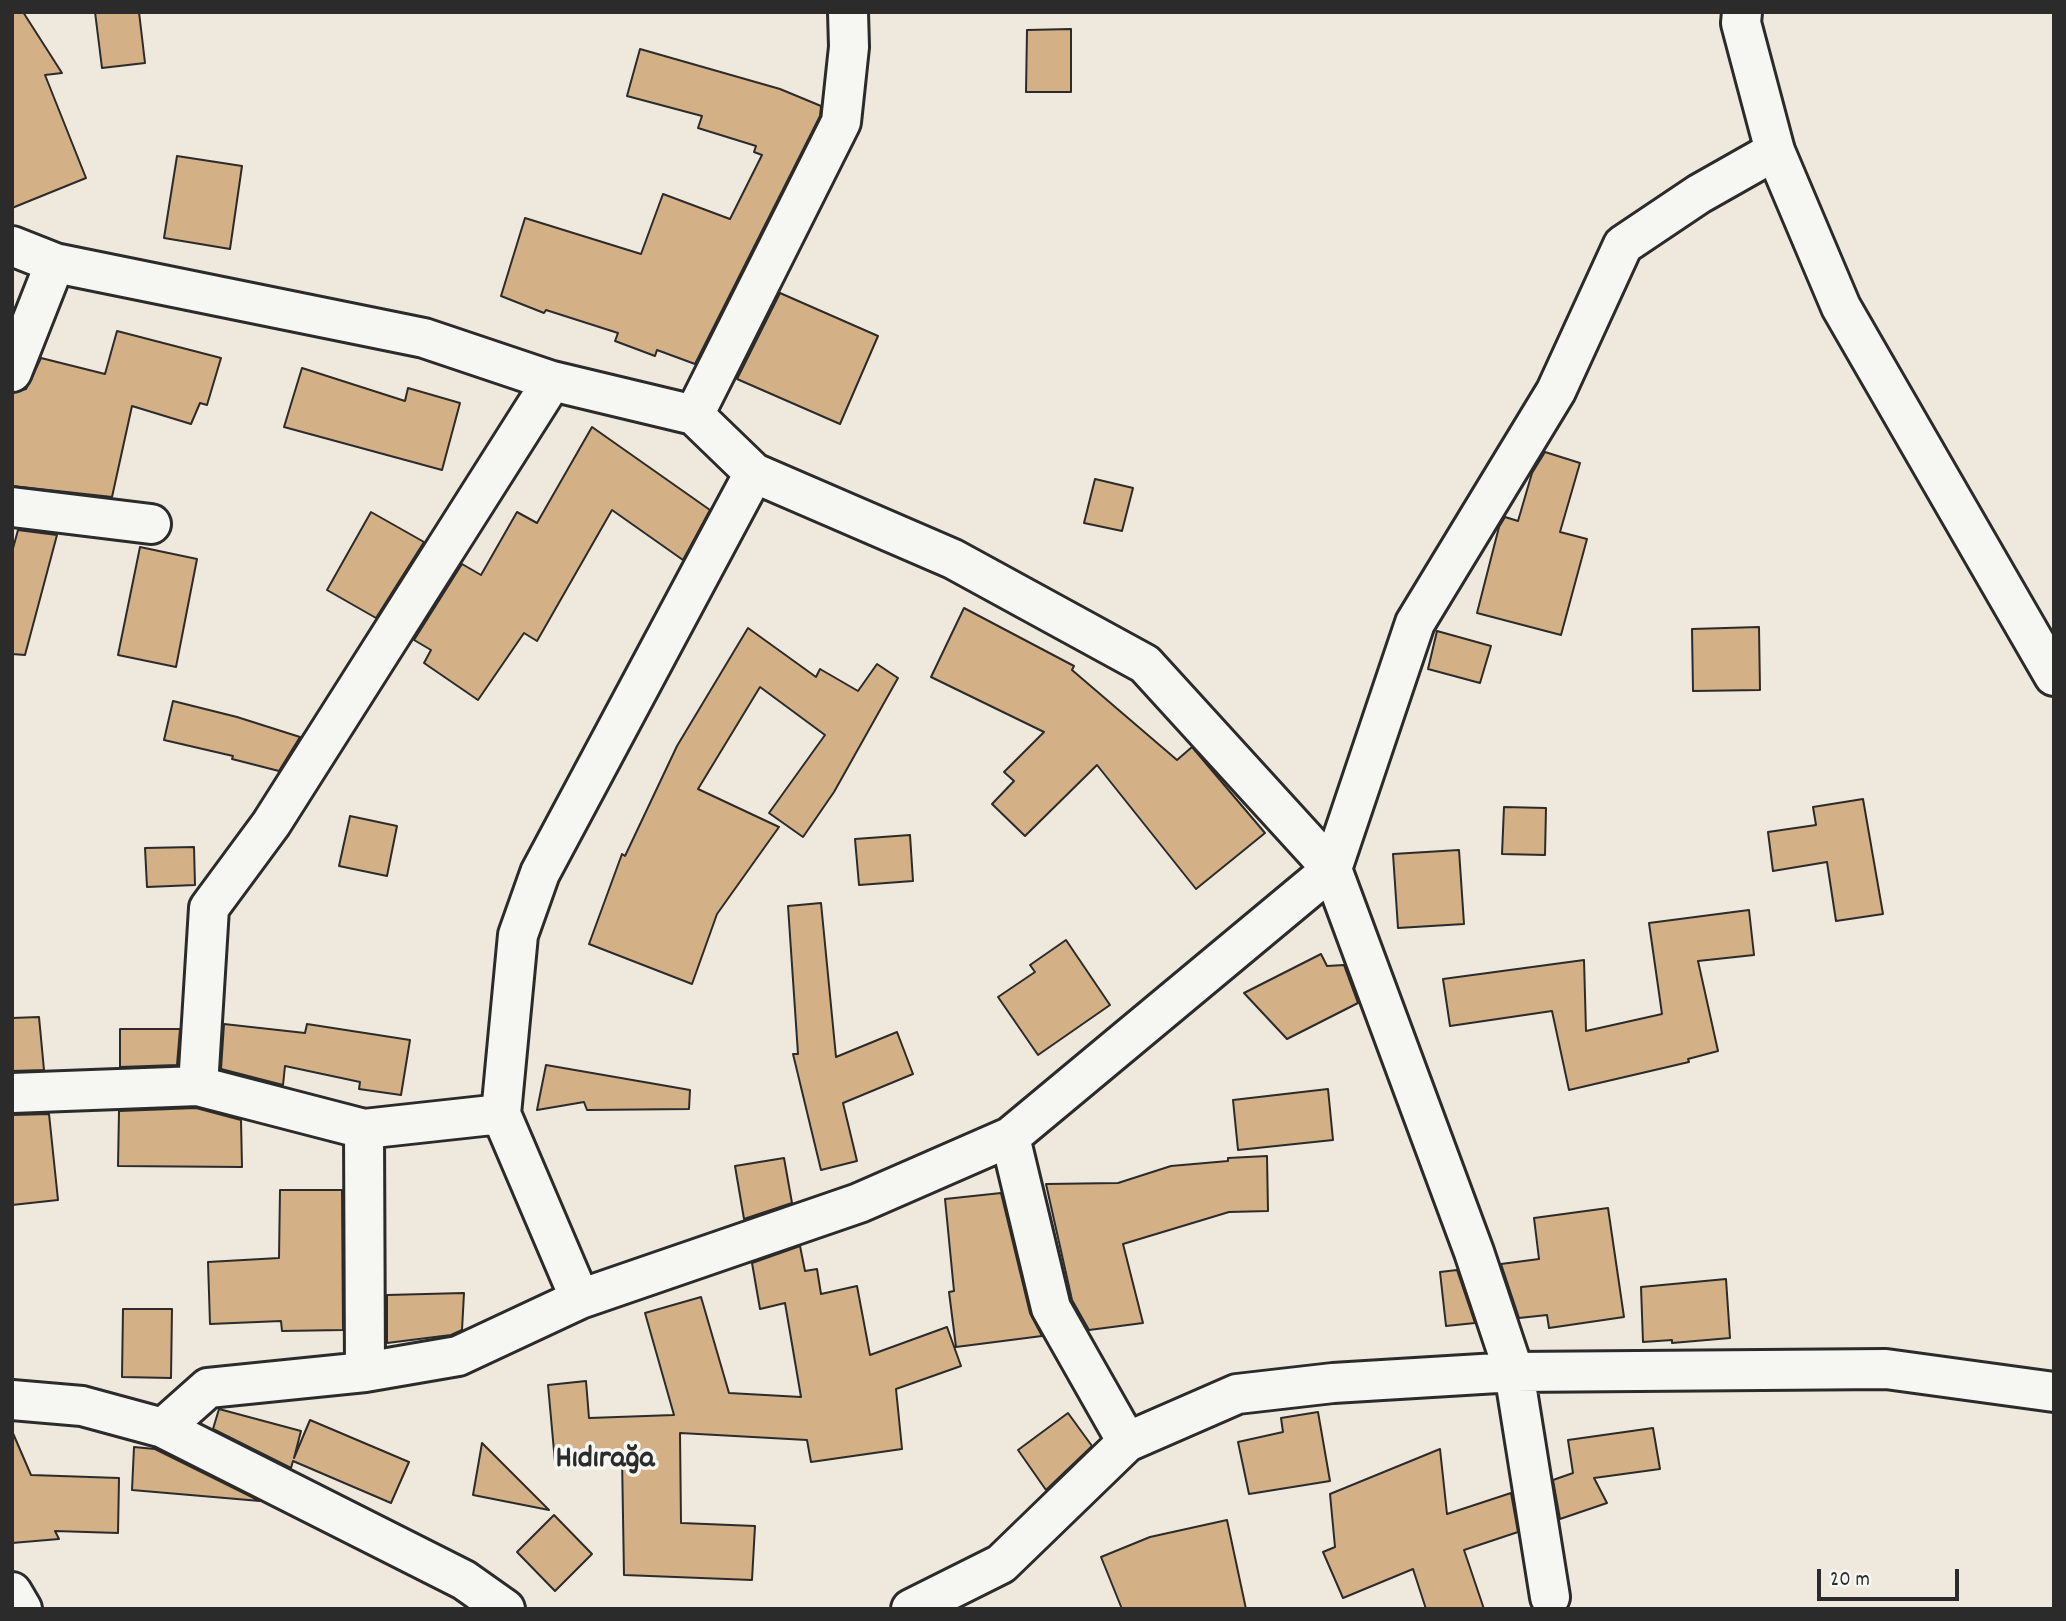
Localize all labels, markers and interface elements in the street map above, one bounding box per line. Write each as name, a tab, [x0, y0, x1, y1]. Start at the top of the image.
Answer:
district label: Hıdırağa	[555, 1443, 655, 1481]
scale bar	[1821, 1554, 1963, 1598]
text: 20 m	[1830, 1566, 1870, 1596]

